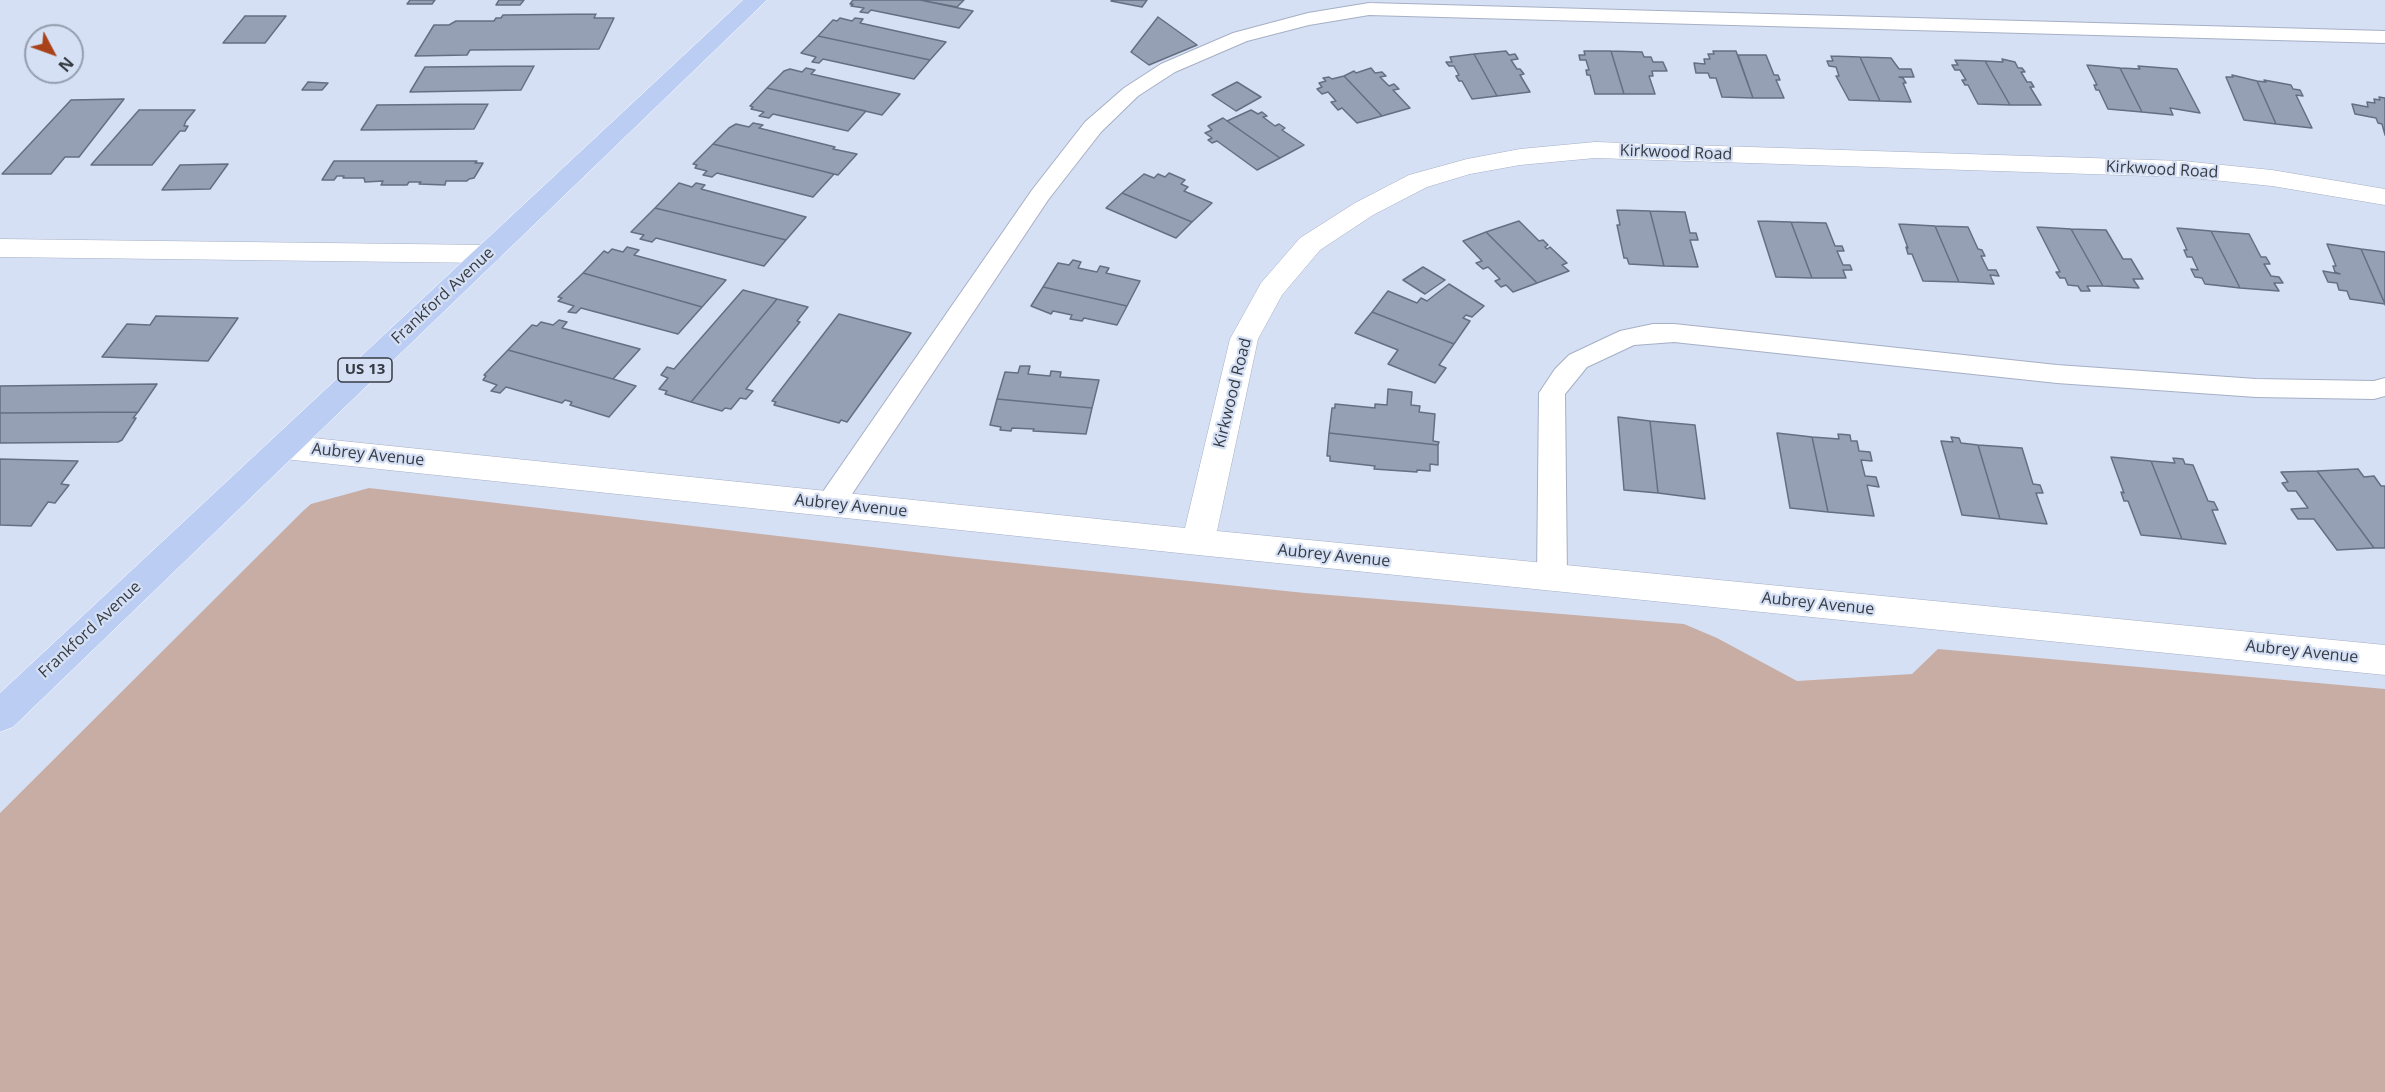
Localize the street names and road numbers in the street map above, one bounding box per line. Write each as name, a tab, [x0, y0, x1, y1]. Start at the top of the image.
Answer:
street label: Kirkwood Road	[1619, 141, 1733, 165]
street label: Kirkwood Road	[2105, 157, 2219, 183]
street label: Frankford Avenue	[388, 244, 498, 348]
street label: Kirkwood Road	[1210, 336, 1256, 450]
road number: US 13	[338, 358, 392, 382]
street label: Aubrey Avenue	[311, 440, 425, 470]
street label: Aubrey Avenue	[794, 491, 908, 521]
street label: Aubrey Avenue	[1277, 541, 1391, 571]
street label: Frankford Avenue	[35, 578, 145, 682]
street label: Aubrey Avenue	[1761, 589, 1875, 619]
street label: Aubrey Avenue	[2245, 637, 2359, 667]

